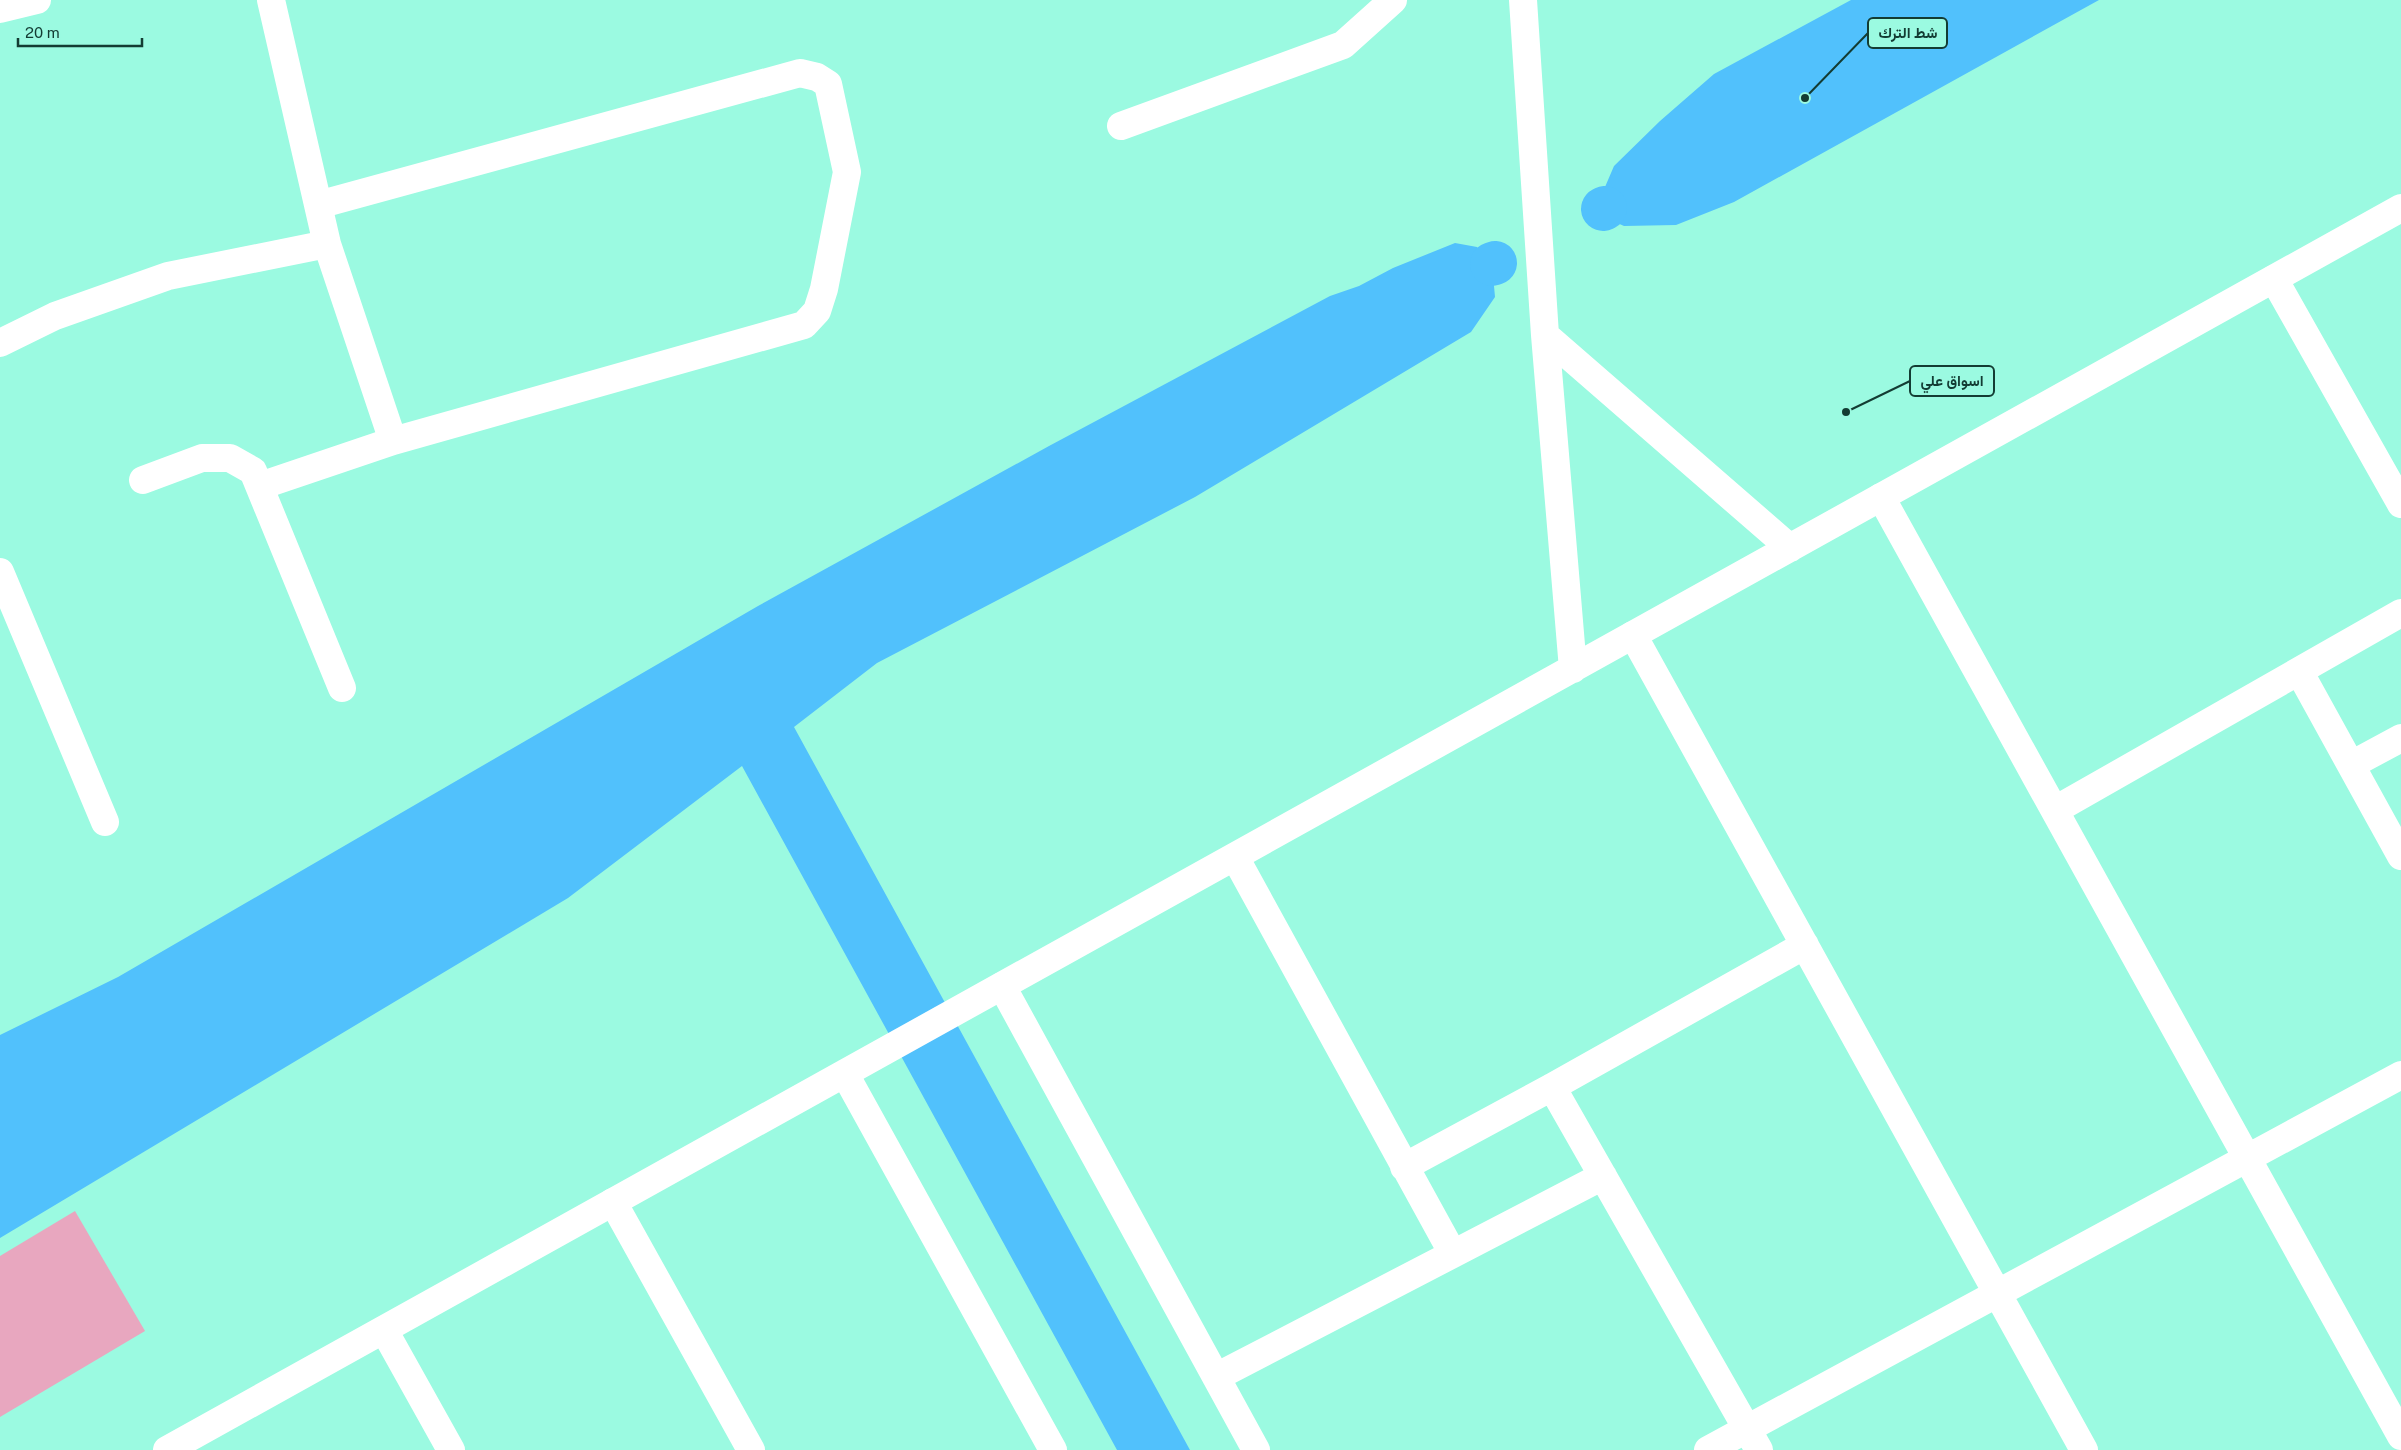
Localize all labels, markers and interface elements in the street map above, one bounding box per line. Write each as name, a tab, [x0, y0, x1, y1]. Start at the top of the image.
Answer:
scale bar	[18, 15, 141, 47]
callout: شط الترك	[1868, 18, 1947, 48]
text: 20 m	[25, 24, 60, 41]
text: شط الترك	[1878, 24, 1938, 42]
callout: اسواق علي	[1910, 366, 1994, 396]
text: اسواق علي	[1920, 372, 1984, 394]

